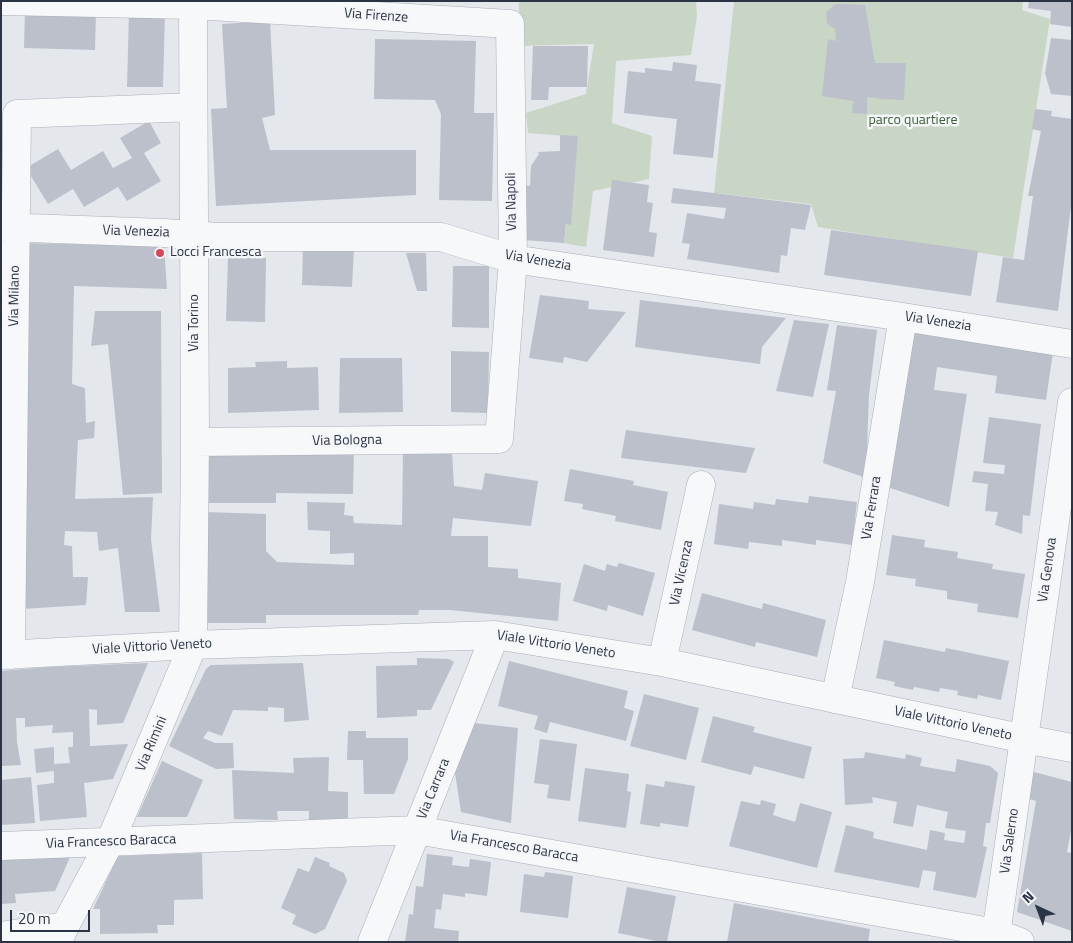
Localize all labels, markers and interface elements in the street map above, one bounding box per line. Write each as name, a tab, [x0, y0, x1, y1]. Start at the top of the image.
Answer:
street label: Via Firenze	[343, 5, 409, 27]
park label: parco quartiere	[868, 113, 958, 129]
street label: Via Napoli	[503, 172, 521, 232]
street label: Via Venezia	[102, 222, 170, 242]
place label: Locci Francesca	[170, 245, 261, 261]
marker: Locci Francesca	[154, 247, 166, 259]
street label: Via Venezia	[503, 247, 573, 275]
street label: Via Milano	[6, 265, 24, 327]
street label: Via Torino	[187, 294, 203, 352]
street label: Via Venezia	[904, 308, 972, 336]
street label: Via Bologna	[312, 432, 382, 450]
street label: Via Ferrara	[859, 475, 885, 541]
street label: Via Genova	[1035, 536, 1061, 604]
street label: Via Vicenza	[667, 539, 697, 607]
street label: Viale Vittorio Veneto	[495, 627, 617, 663]
street label: Viale Vittorio Veneto	[92, 635, 212, 659]
street label: Viale Vittorio Veneto	[893, 703, 1013, 745]
street label: Via Rimini	[133, 714, 171, 774]
street label: Via Carrara	[414, 756, 454, 822]
street label: Via Salerno	[997, 807, 1023, 875]
street label: Via Francesco Baracca	[448, 827, 580, 867]
street label: Via Francesco Baracca	[46, 831, 176, 853]
north arrow	[1013, 883, 1063, 933]
text: N	[1017, 886, 1038, 908]
scale bar	[12, 900, 92, 932]
text: 20 m	[18, 907, 51, 930]

